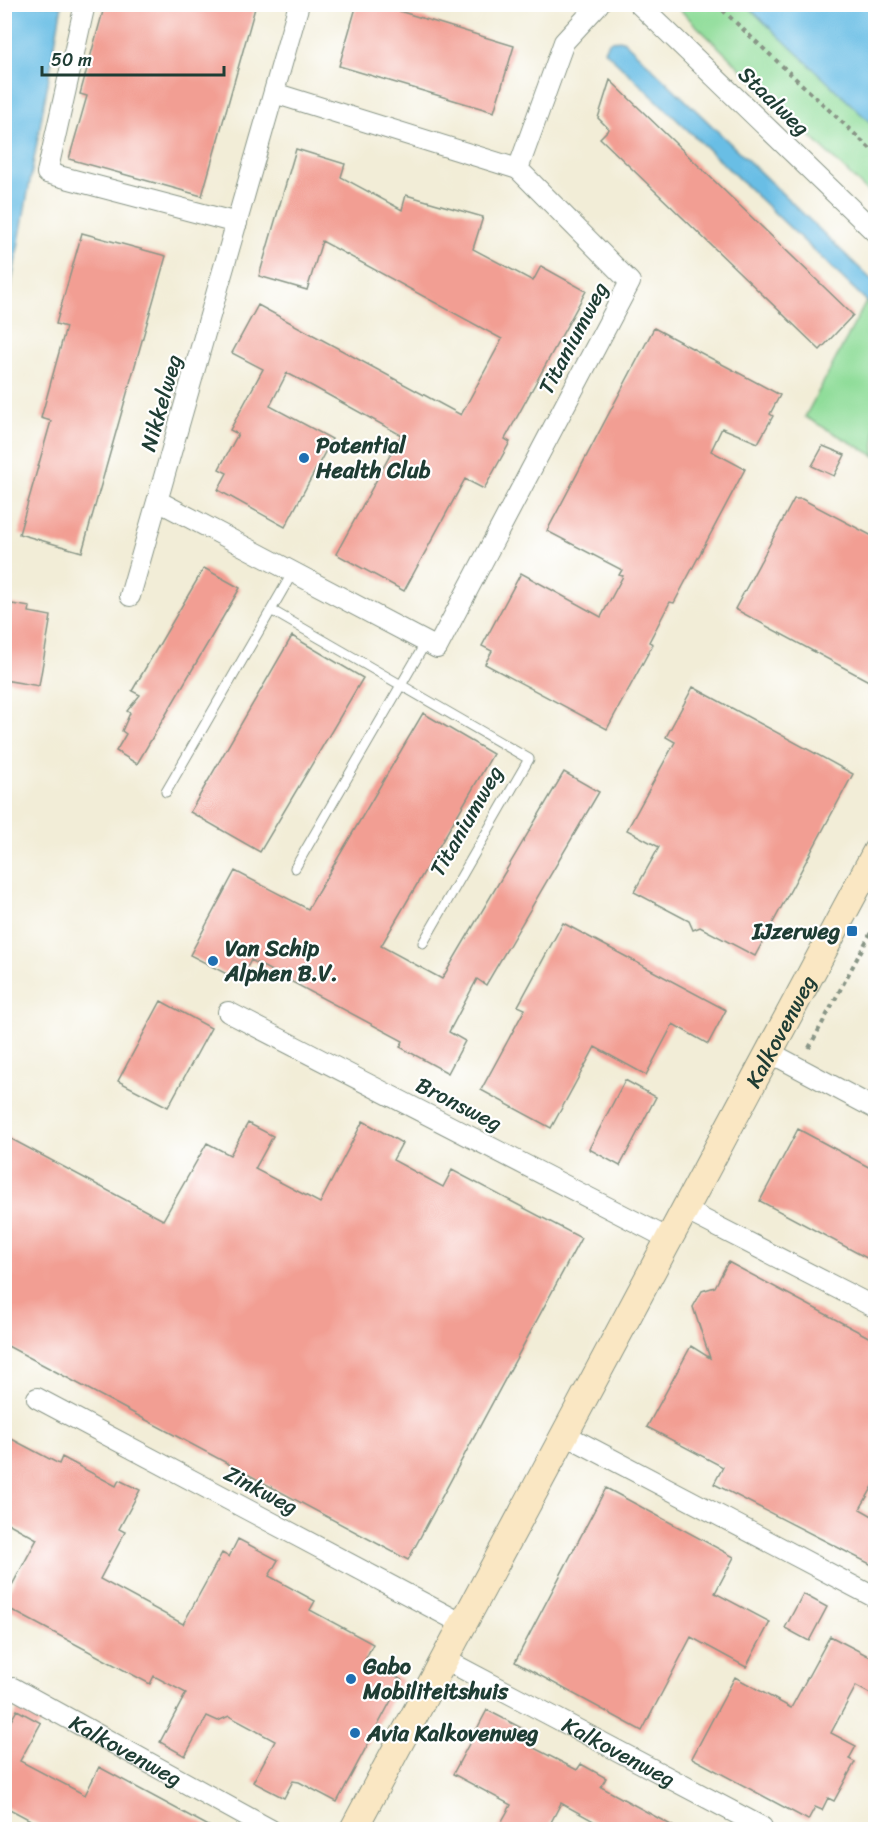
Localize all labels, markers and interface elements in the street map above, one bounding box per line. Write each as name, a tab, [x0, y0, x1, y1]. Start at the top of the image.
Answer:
scale bar	[42, 39, 224, 77]
text: 50 m	[51, 44, 92, 76]
street label: Staalweg	[729, 56, 819, 146]
street label: Titaniumweg	[527, 274, 619, 402]
street label: Nikkelweg	[129, 350, 193, 456]
place label: Potential Health Club	[315, 426, 431, 490]
marker: Potential Health Club	[297, 451, 311, 465]
street label: Titaniumweg	[418, 758, 514, 884]
place label: IJzerweg	[752, 912, 840, 951]
marker: IJzerweg	[845, 924, 859, 938]
place label: Van Schip Alphen B.V.	[224, 929, 338, 993]
marker: Van Schip Alphen B.V.	[206, 954, 220, 968]
street label: Kalkovenweg	[734, 967, 827, 1095]
street label: Bronsweg	[409, 1066, 509, 1142]
street label: Zinkweg	[217, 1454, 305, 1526]
place label: Gabo Mobiliteitshuis	[362, 1647, 509, 1711]
marker: Gabo Mobiliteitshuis	[344, 1672, 358, 1686]
street label: Kalkovenweg	[62, 1703, 190, 1797]
street label: Kalkovenweg	[555, 1705, 683, 1798]
place label: Avia Kalkovenweg	[366, 1714, 538, 1753]
marker: Avia Kalkovenweg	[348, 1726, 362, 1740]

